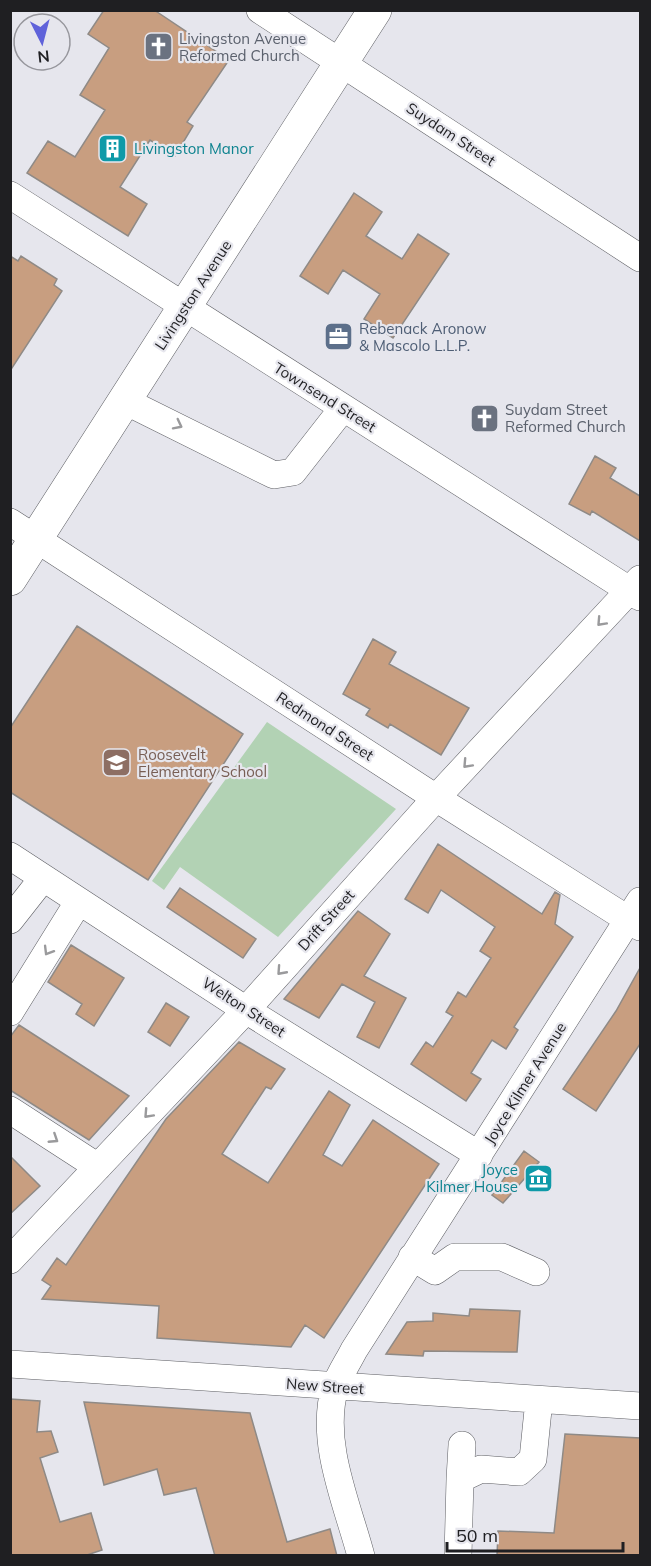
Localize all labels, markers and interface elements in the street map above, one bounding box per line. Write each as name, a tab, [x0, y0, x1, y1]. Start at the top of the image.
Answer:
north arrow	[12, 12, 72, 72]
place label: Livingston Avenue Reformed Church	[179, 29, 306, 65]
church icon: Livingston Avenue Reformed Church	[142, 31, 174, 63]
text: N	[37, 46, 51, 67]
street label: Suydam Street	[403, 98, 499, 170]
building icon: Livingston Manor	[97, 132, 129, 164]
place label: Livingston Manor	[134, 139, 254, 158]
street label: Livingston Avenue	[150, 236, 236, 354]
place label: Rebenack Aronow & Mascolo L.L.P.	[359, 319, 487, 355]
office icon: Rebenack Aronow & Mascolo L.L.P.	[322, 321, 354, 353]
street label: Townsend Street	[270, 358, 380, 436]
place label: Suydam Street Reformed Church	[505, 400, 626, 436]
church icon: Suydam Street Reformed Church	[468, 402, 500, 434]
one-way arrow	[172, 418, 183, 430]
one-way arrow	[597, 614, 608, 625]
street label: Redmond Street	[273, 687, 377, 765]
place label: Roosevelt Elementary School	[138, 745, 267, 781]
school or university icon: Roosevelt Elementary School	[101, 747, 133, 779]
one-way arrow	[463, 757, 474, 768]
street label: Drift Street	[294, 886, 358, 954]
one-way arrow	[44, 945, 56, 955]
one-way arrow	[277, 964, 288, 975]
street label: Welton Street	[199, 973, 289, 1041]
street label: Joyce Kilmer Avenue	[480, 1019, 570, 1147]
one-way arrow	[144, 1107, 155, 1118]
one-way arrow	[48, 1131, 58, 1143]
place label: Joyce Kilmer House	[426, 1160, 518, 1196]
museum icon: Joyce Kilmer House	[523, 1162, 555, 1194]
street label: New Street	[286, 1374, 364, 1398]
scale bar	[447, 1515, 622, 1553]
text: 50 m	[456, 1524, 498, 1547]

